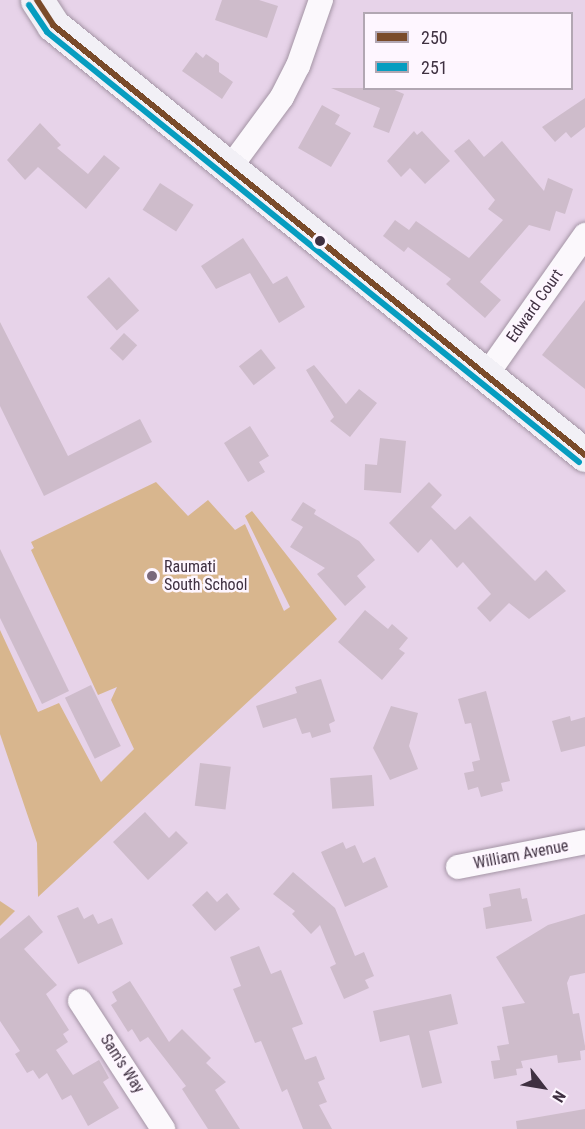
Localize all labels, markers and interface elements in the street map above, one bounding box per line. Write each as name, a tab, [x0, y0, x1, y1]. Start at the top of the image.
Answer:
legend	[363, 12, 573, 90]
text: 250	[421, 27, 448, 48]
text: 251	[421, 57, 448, 78]
unlabelled marker	[314, 235, 326, 247]
street label: Edward Court	[503, 266, 567, 346]
place label: Raumati South School	[164, 557, 247, 595]
marker: Raumati South School	[145, 569, 159, 583]
street label: William Avenue	[472, 836, 570, 874]
street label: Sam's Way	[96, 1031, 148, 1097]
north arrow	[513, 1057, 573, 1117]
text: N	[548, 1087, 570, 1106]

